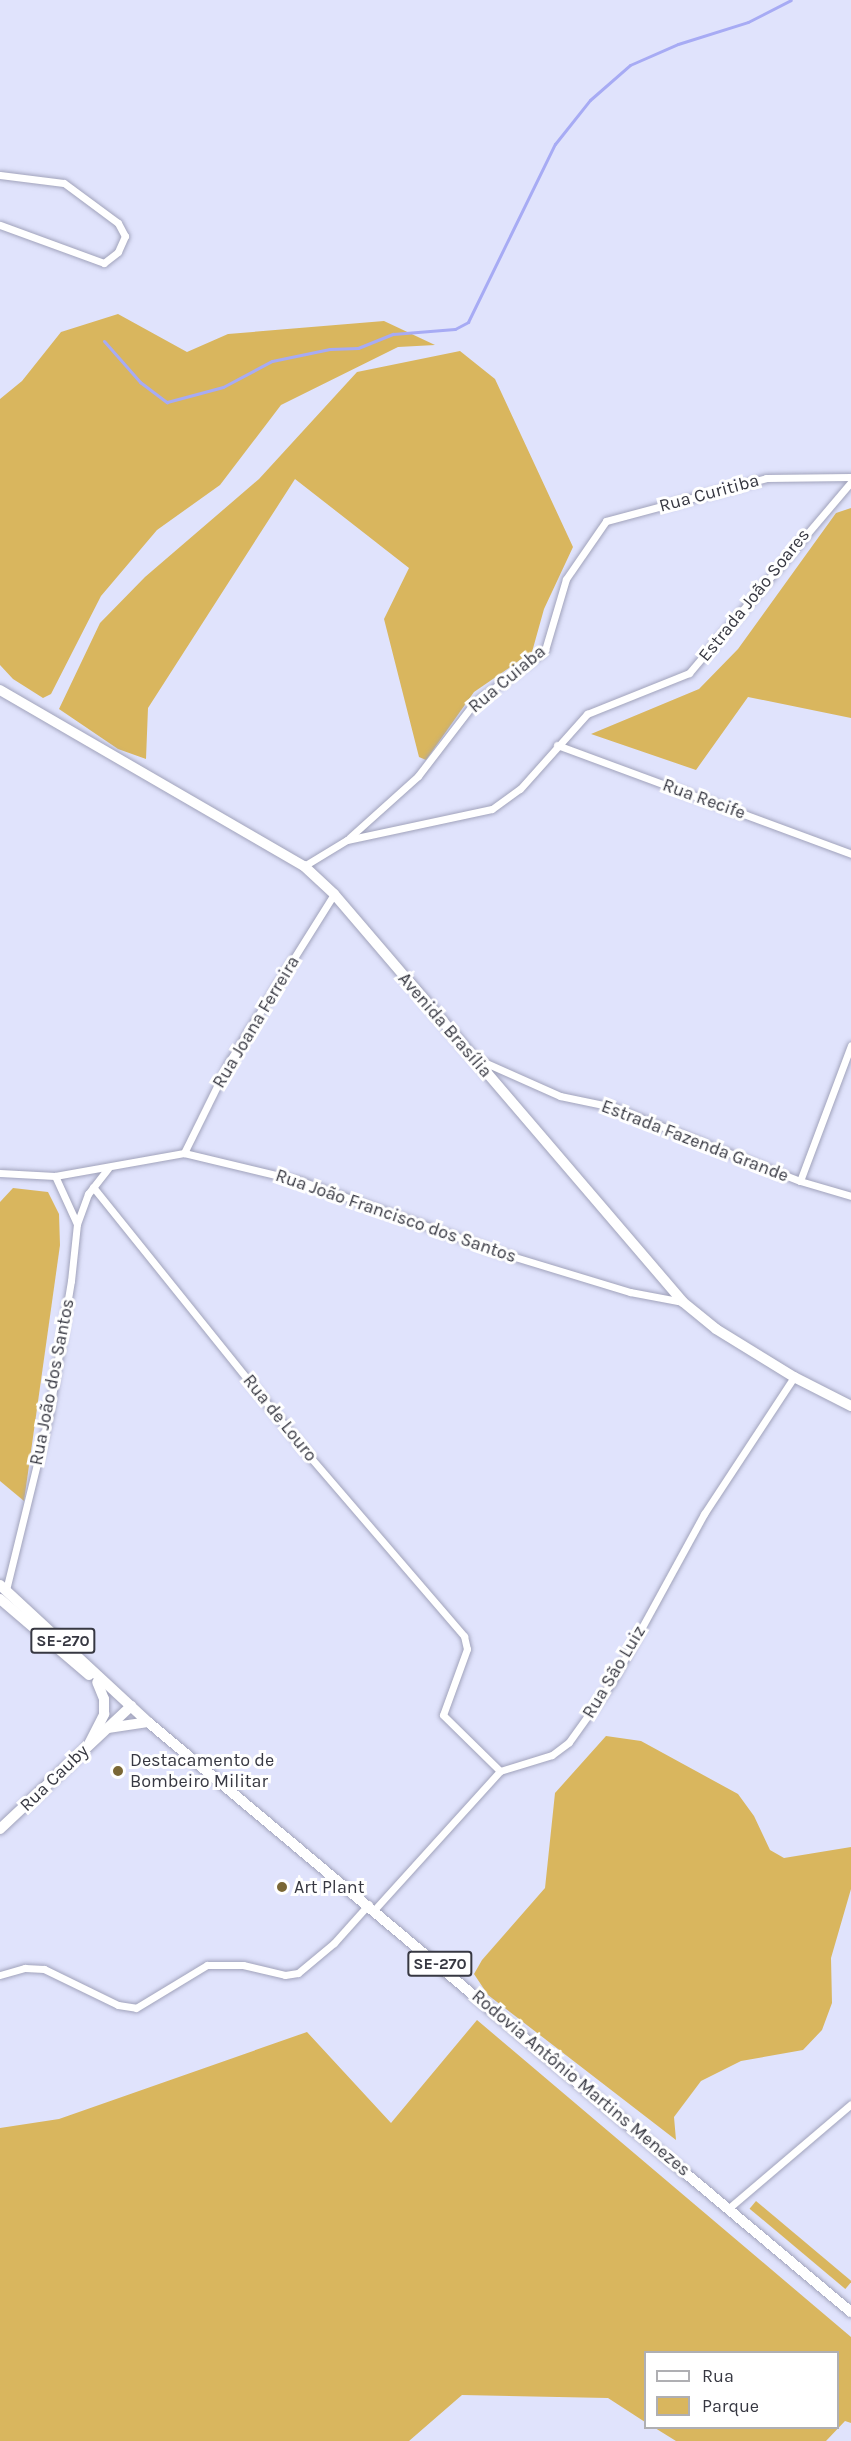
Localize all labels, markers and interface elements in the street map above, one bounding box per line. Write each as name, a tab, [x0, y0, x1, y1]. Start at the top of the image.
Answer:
street label: Rua Curitiba	[657, 469, 761, 517]
street label: Estrada João Soares	[694, 524, 814, 666]
street label: Rua Cuiaba	[464, 641, 550, 717]
street label: Rua Recife	[660, 774, 748, 824]
street label: Rua Joana Ferreira	[208, 952, 304, 1092]
street label: Avenida Brasília	[394, 968, 496, 1082]
street label: Estrada Fazenda Grande	[598, 1095, 792, 1187]
street label: Rua João Francisco dos Santos	[273, 1165, 519, 1267]
street label: Rua João dos Santos	[25, 1297, 79, 1467]
street label: Rua de Louro	[238, 1370, 322, 1466]
street label: Rua São Luiz	[578, 1622, 650, 1722]
road number: SE-270	[30, 1628, 96, 1654]
street label: Rua Cauby	[15, 1740, 93, 1816]
place label: Destacamento de Bombeiro Militar	[130, 1750, 274, 1792]
marker: Destacamento de Bombeiro Militar	[111, 1764, 125, 1778]
place label: Art Plant	[294, 1876, 364, 1898]
marker: Art Plant	[275, 1880, 289, 1894]
road number: SE-270	[407, 1951, 473, 1977]
street label: Rodovia Antônio Martins Menezes	[467, 1985, 695, 2181]
legend	[644, 2351, 839, 2429]
text: Rua	[702, 2365, 734, 2387]
text: Parque	[702, 2395, 759, 2417]

